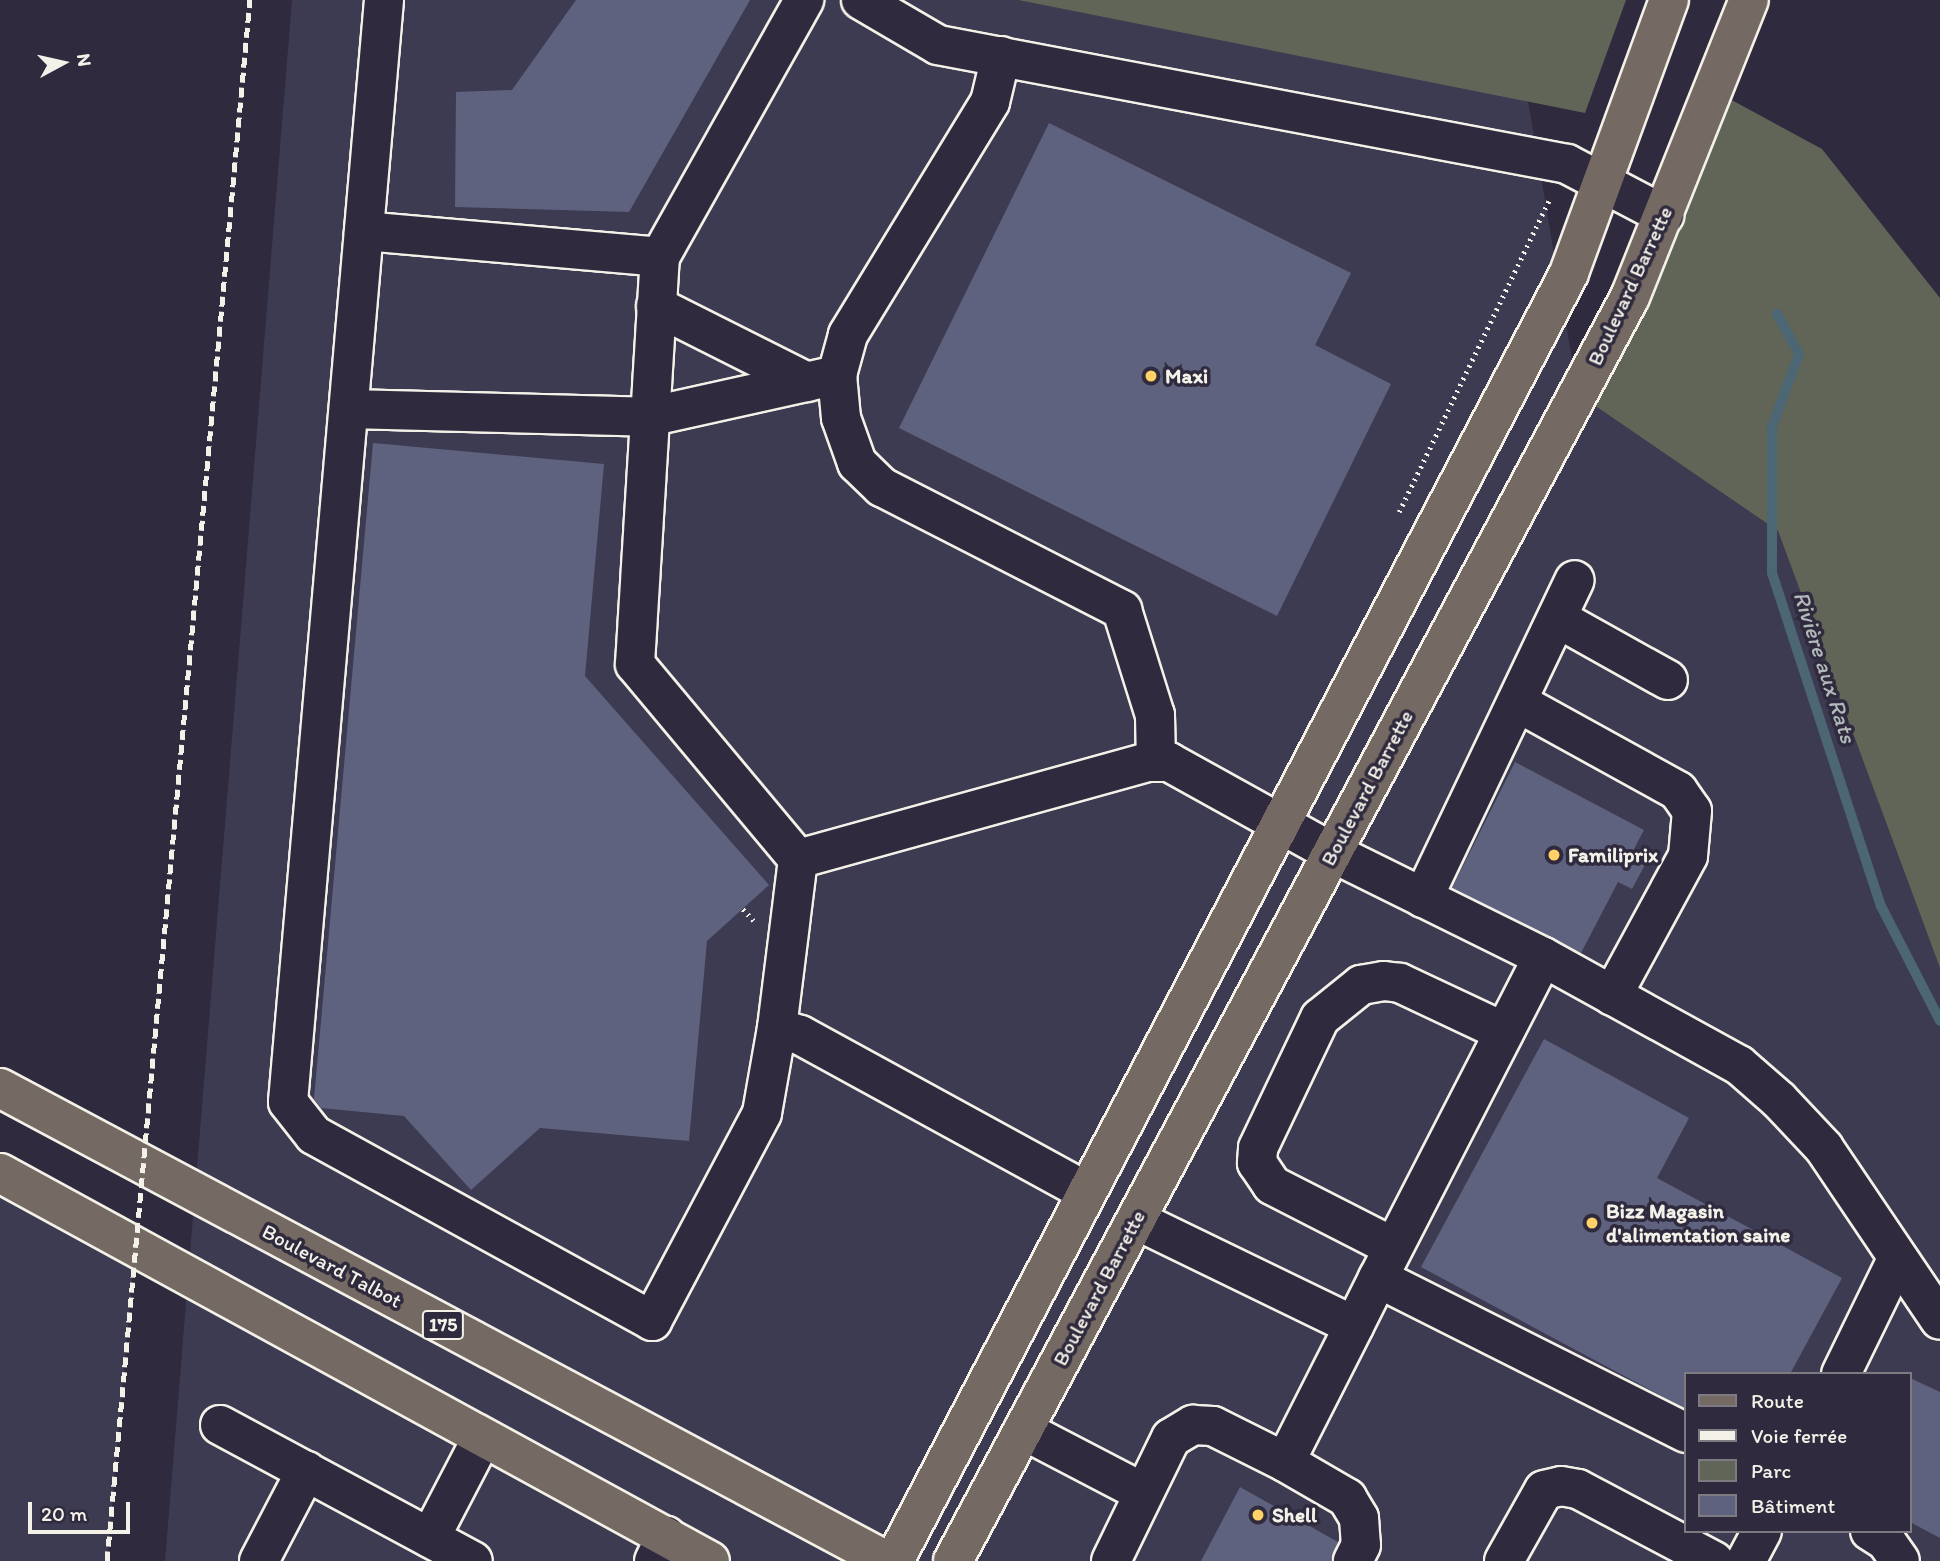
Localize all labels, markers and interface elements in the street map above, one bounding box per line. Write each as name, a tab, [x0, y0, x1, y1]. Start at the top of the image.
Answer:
north arrow	[28, 28, 98, 98]
text: N	[72, 52, 97, 68]
street label: Boulevard Barrette	[1582, 202, 1678, 370]
place label: Maxi	[1165, 363, 1208, 389]
marker: Maxi	[1143, 368, 1159, 384]
water label: Rivière aux Rats	[1787, 588, 1863, 746]
street label: Boulevard Barrette	[1315, 706, 1419, 870]
place label: Familiprix	[1568, 842, 1658, 868]
marker: Familiprix	[1546, 847, 1562, 863]
place label: Bizz Magasin d'alimentation saine	[1606, 1198, 1790, 1248]
street label: Boulevard Barrette	[1047, 1206, 1151, 1370]
marker: Bizz Magasin d'alimentation saine	[1584, 1215, 1600, 1231]
street label: Boulevard Talbot	[258, 1219, 406, 1313]
road number: 175	[420, 1310, 466, 1340]
legend	[1685, 1372, 1912, 1533]
text: Route	[1751, 1388, 1804, 1413]
text: Voie ferrée	[1751, 1423, 1847, 1448]
text: Parc	[1751, 1458, 1791, 1483]
scale bar	[32, 1488, 133, 1532]
text: Bâtiment	[1751, 1493, 1835, 1518]
text: 20 m	[41, 1501, 87, 1526]
place label: Shell	[1272, 1502, 1317, 1528]
marker: Shell	[1250, 1507, 1266, 1523]

